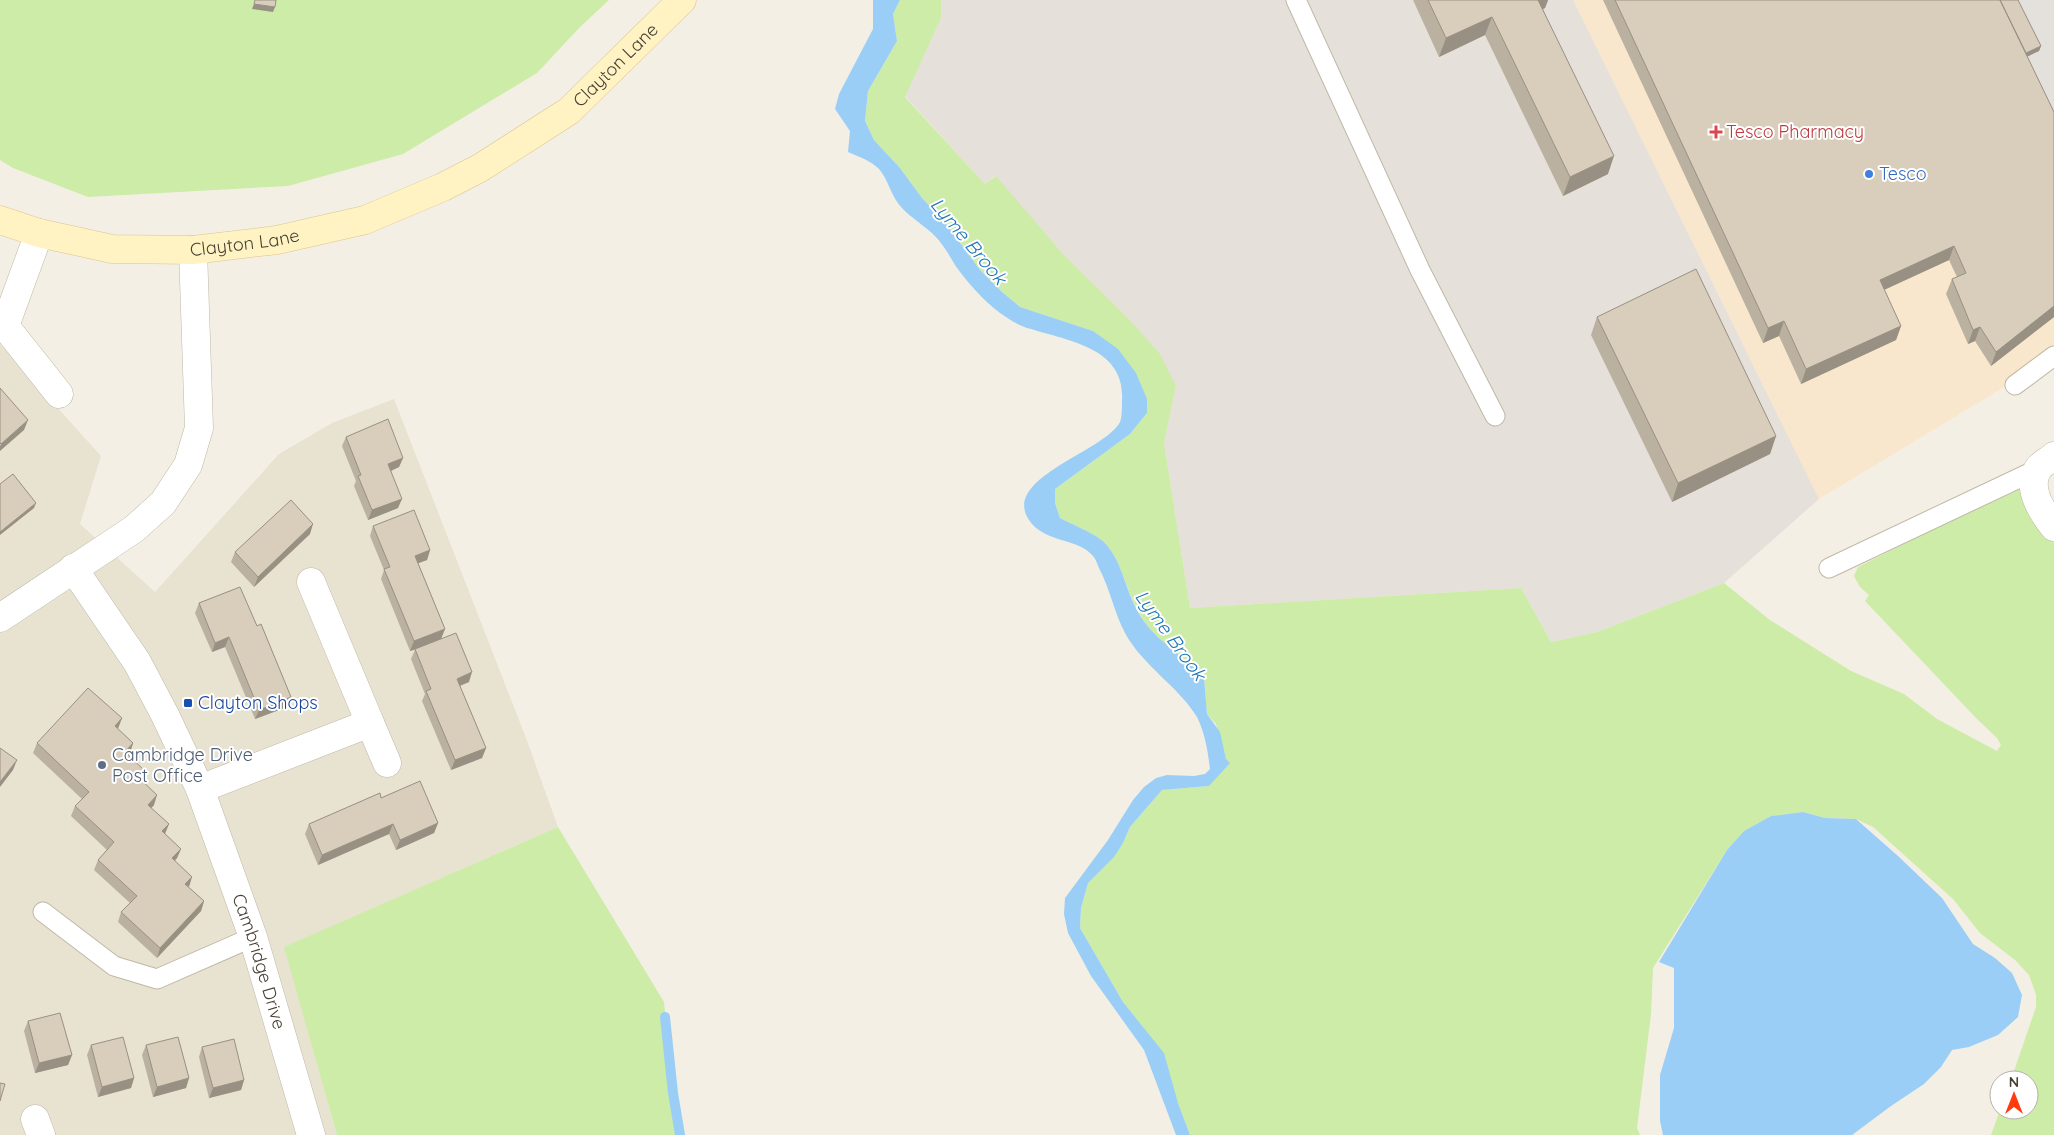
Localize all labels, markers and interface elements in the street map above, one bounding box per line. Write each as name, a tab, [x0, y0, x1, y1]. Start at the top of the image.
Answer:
street label: Clayton Lane	[568, 18, 663, 112]
place label: Tesco Pharmacy	[1726, 120, 1864, 143]
marker: Tesco Pharmacy	[1710, 126, 1722, 138]
place label: Tesco	[1879, 162, 1927, 185]
marker: Tesco	[1863, 168, 1875, 180]
water label: Lyme Brook	[926, 193, 1013, 291]
street label: Clayton Lane	[189, 223, 302, 261]
water label: Lyme Brook	[1130, 585, 1213, 686]
place label: Clayton Shops	[198, 691, 318, 714]
marker: Clayton Shops	[182, 697, 194, 709]
place label: Cambridge Drive Post Office	[112, 743, 253, 787]
marker: Cambridge Drive Post Office	[96, 759, 108, 771]
street label: Cambridge Drive	[227, 890, 291, 1032]
north arrow	[1989, 1070, 2039, 1120]
text: N	[2009, 1073, 2019, 1091]

